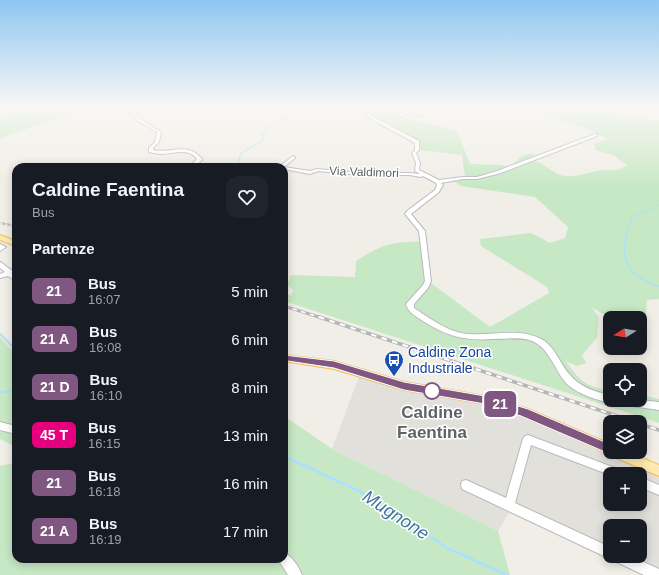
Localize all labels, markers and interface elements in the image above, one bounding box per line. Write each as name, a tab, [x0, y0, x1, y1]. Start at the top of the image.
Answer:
street label: Via Valdimori	[329, 164, 399, 180]
button: heart	[226, 176, 268, 218]
text: Caldine Faentina	[32, 179, 184, 200]
text: Bus	[32, 205, 54, 220]
text: Partenze	[32, 240, 95, 257]
text: Bus	[88, 275, 116, 292]
text: 21	[46, 283, 62, 299]
text: 5 min	[231, 283, 268, 300]
text: 16:07	[88, 292, 121, 307]
north arrow	[603, 311, 647, 355]
map controls	[603, 311, 647, 563]
text: Bus	[89, 323, 117, 340]
text: 21 A	[40, 331, 69, 347]
text: 6 min	[231, 331, 268, 348]
text: 16:08	[89, 340, 122, 355]
place label: Caldine Zona Industriale	[408, 344, 491, 376]
bus stop icon: Caldine Zona Industriale	[383, 349, 405, 377]
button: locate	[603, 363, 647, 407]
text: Bus	[90, 371, 118, 388]
text: 21 D	[40, 379, 70, 395]
text: 8 min	[231, 379, 268, 396]
marker: Caldine Faentina	[423, 382, 441, 400]
text: 16:10	[90, 388, 122, 403]
line badge: 21	[482, 391, 518, 417]
text: 21	[492, 396, 508, 412]
place label: Caldine Faentina	[397, 403, 467, 442]
button: layers	[603, 415, 647, 459]
text: Bus	[88, 419, 116, 436]
text: 45 T	[40, 427, 68, 443]
text: 13 min	[223, 427, 268, 444]
text: 16:15	[88, 436, 121, 451]
text: Bus	[88, 467, 116, 484]
button: +	[603, 467, 647, 511]
text: 21	[46, 475, 62, 491]
text: 16 min	[223, 475, 268, 492]
text: 16:18	[88, 484, 121, 499]
water label: Mugnone	[359, 486, 433, 544]
text: Bus	[89, 515, 117, 532]
button: −	[603, 519, 647, 563]
text: 21 A	[40, 523, 69, 539]
text: 17 min	[223, 523, 268, 540]
text: 16:19	[89, 532, 122, 547]

